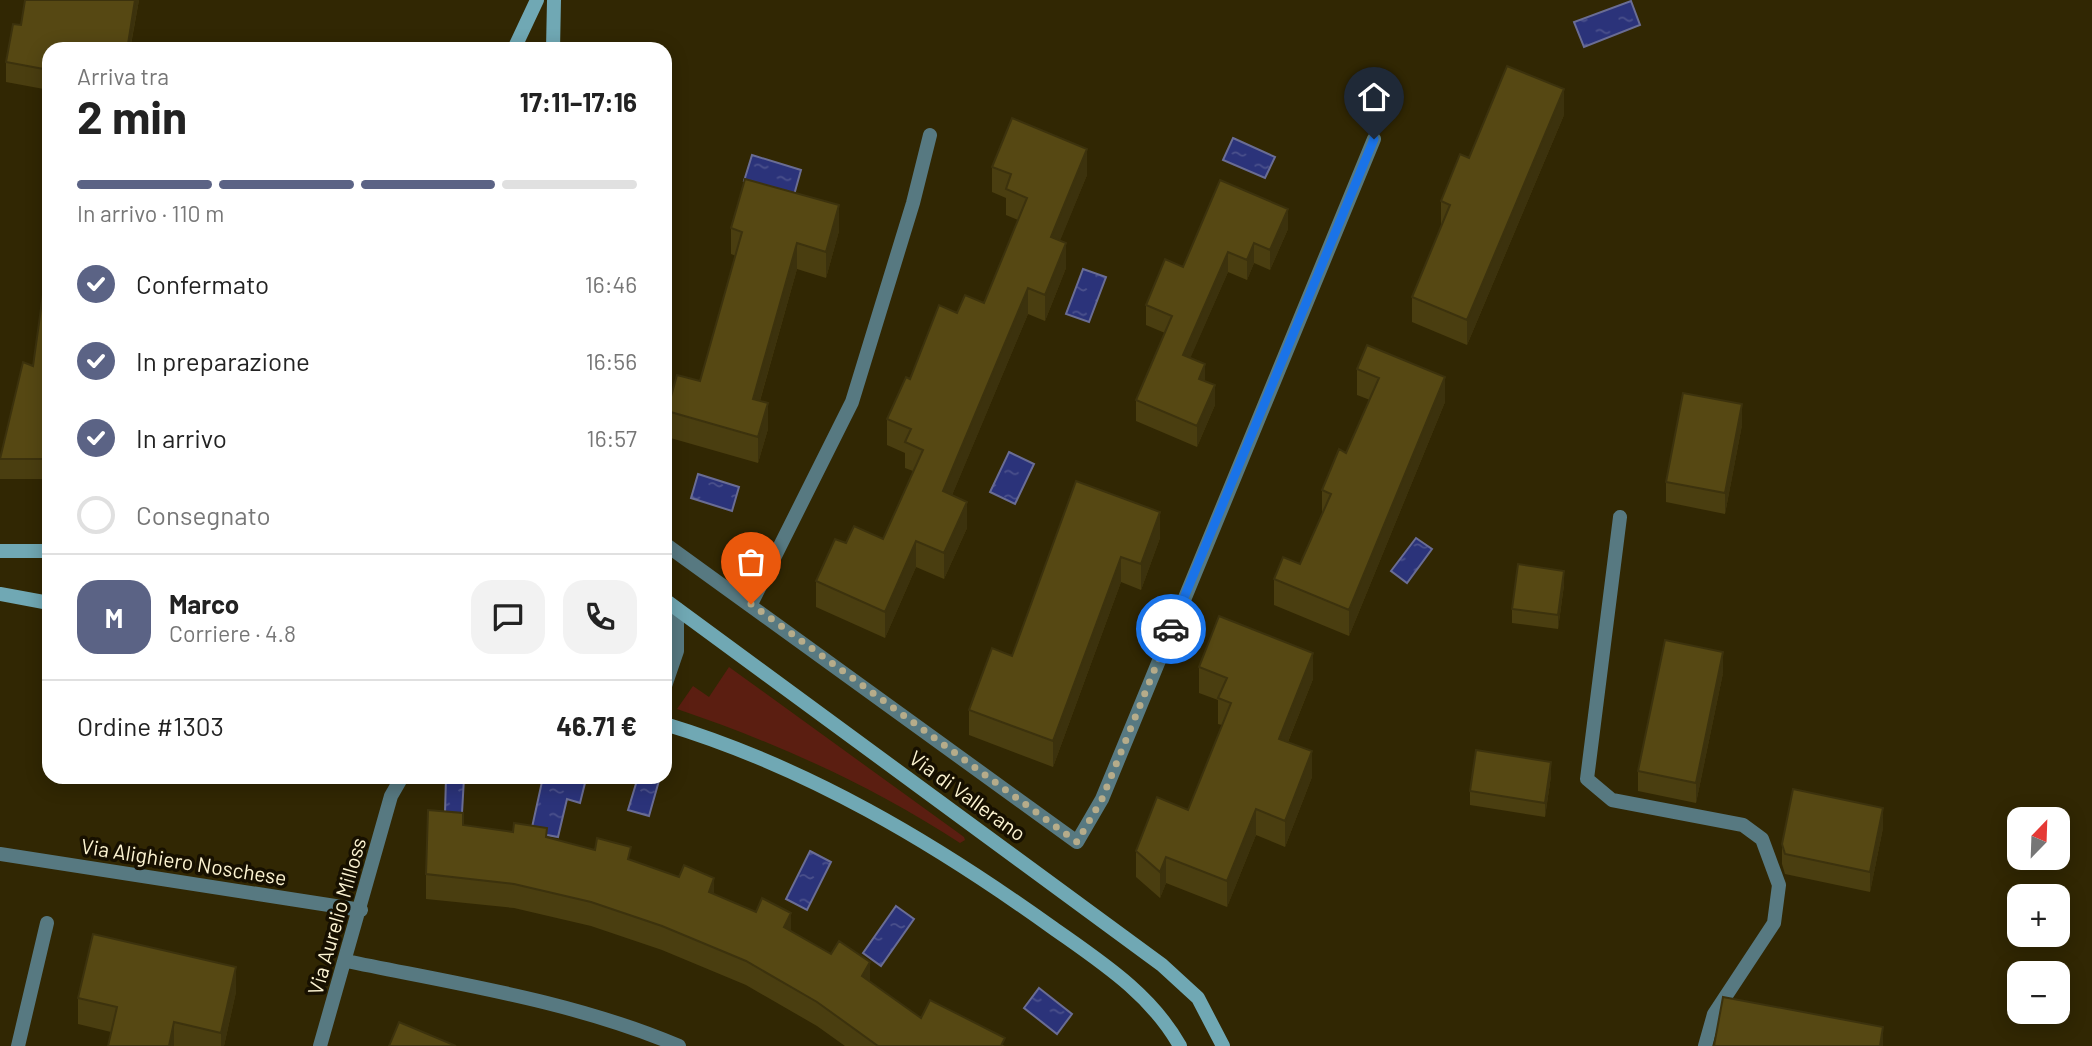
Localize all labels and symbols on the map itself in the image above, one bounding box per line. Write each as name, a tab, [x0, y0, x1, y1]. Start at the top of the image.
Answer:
pin	[1344, 67, 1404, 139]
pin	[721, 532, 781, 604]
courier	[1136, 594, 1206, 664]
street label: Via di Vallerano	[905, 744, 1031, 846]
north arrow	[2007, 807, 2070, 870]
street label: Via Alighiero Noschese	[79, 832, 289, 890]
street label: Via Aurelio Milloss	[302, 834, 370, 998]

